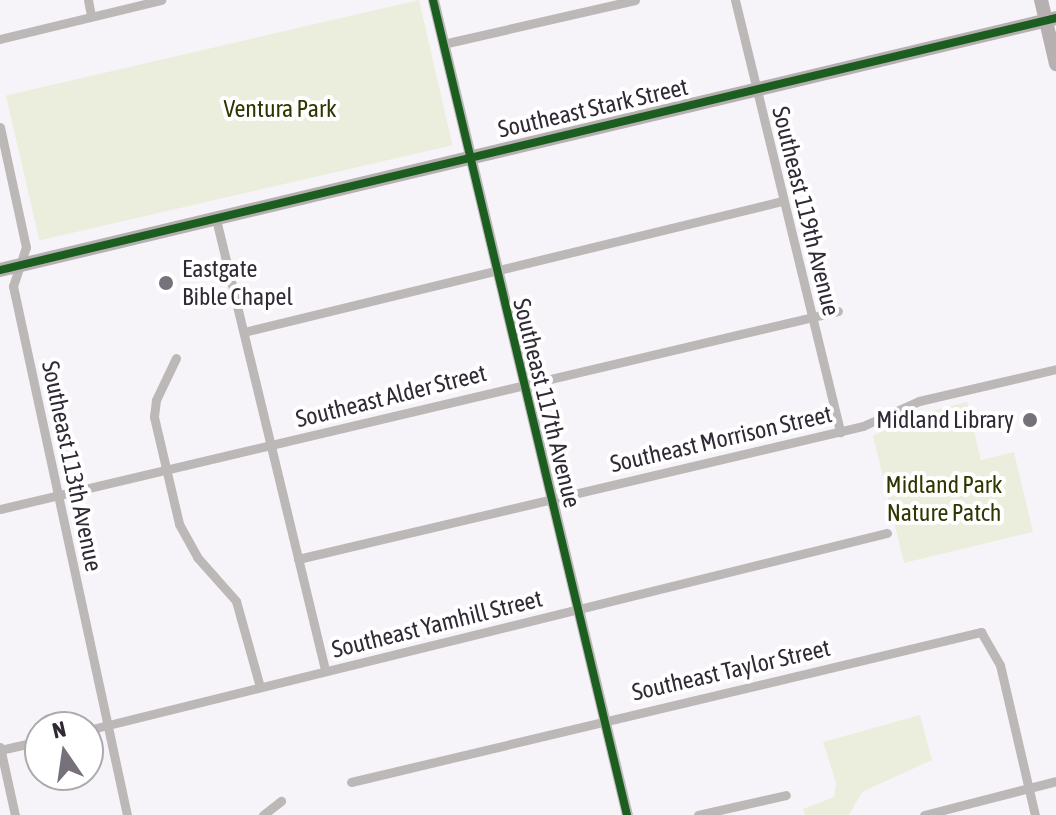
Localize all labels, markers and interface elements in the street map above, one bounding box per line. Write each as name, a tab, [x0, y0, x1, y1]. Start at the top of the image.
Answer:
street label: Southeast Stark Street	[495, 72, 691, 144]
park label: Ventura Park	[223, 95, 337, 123]
street label: Southeast 119th Avenue	[766, 104, 846, 318]
place label: Eastgate Bible Chapel	[182, 255, 293, 311]
marker: Eastgate Bible Chapel	[157, 274, 175, 292]
street label: Southeast 117th Avenue	[507, 296, 587, 510]
street label: Southeast 113th Avenue	[36, 358, 108, 574]
street label: Southeast Alder Street	[293, 358, 489, 434]
street label: Southeast Morrison Street	[607, 399, 835, 479]
place label: Midland Library	[876, 406, 1014, 434]
marker: Midland Library	[1021, 411, 1039, 429]
park label: Midland Park Nature Patch	[886, 471, 1002, 527]
street label: Southeast Yamhill Street	[329, 584, 545, 664]
street label: Southeast Taylor Street	[629, 633, 833, 707]
north arrow	[24, 711, 104, 791]
text: N	[50, 715, 68, 744]

